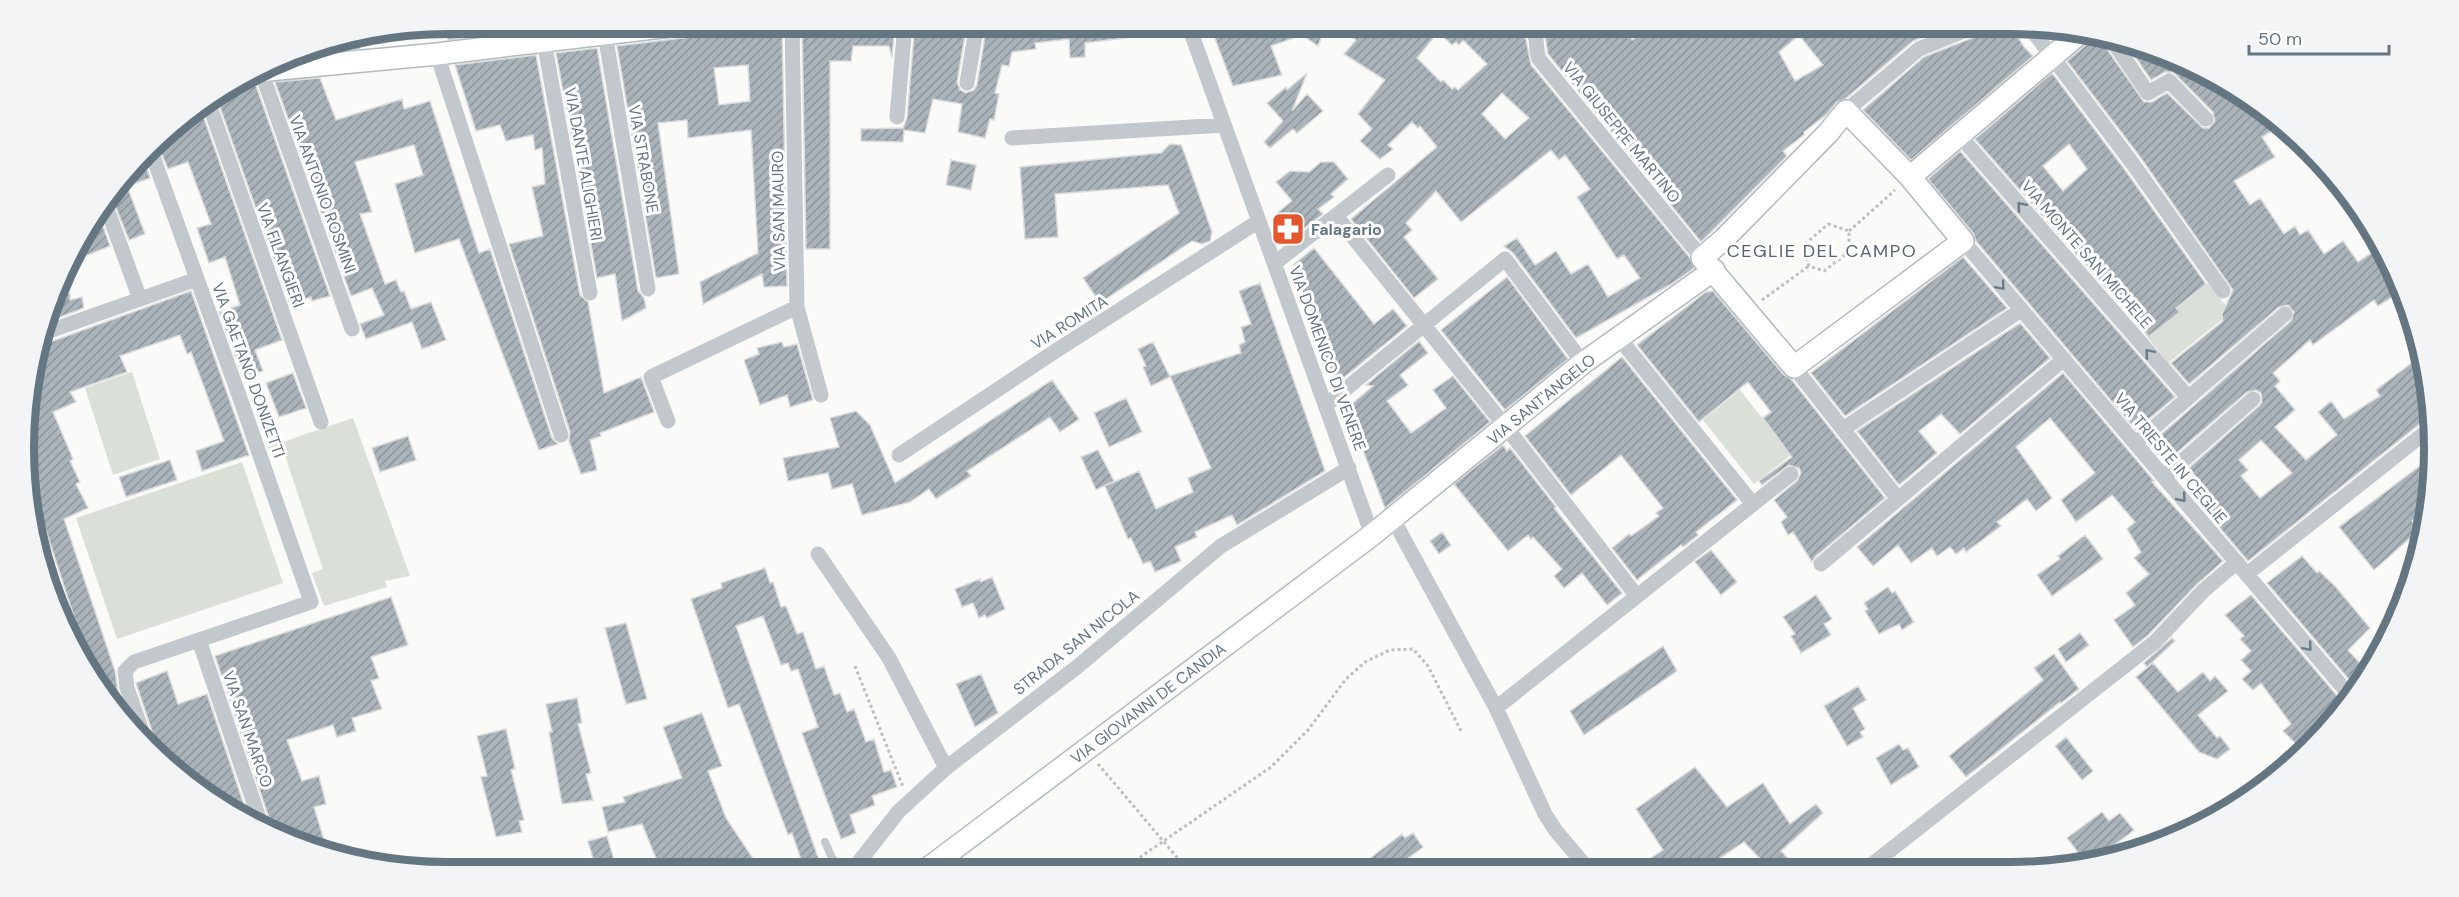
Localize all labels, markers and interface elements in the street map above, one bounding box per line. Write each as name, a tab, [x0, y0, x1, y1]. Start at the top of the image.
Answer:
scale bar	[2249, 18, 2388, 56]
text: 50 m	[2258, 27, 2302, 51]
street label: VIA GIUSEPPE MARTINO	[1558, 57, 1685, 207]
street label: VIA DANTE ALIGHIERI	[560, 86, 607, 242]
street label: VIA STRABONE	[624, 103, 663, 215]
street label: VIA ANTONIO ROSMINI	[284, 112, 361, 276]
street label: VIA SAN MAURO	[767, 151, 790, 271]
street label: VIA MONTE SAN MICHELE	[2016, 176, 2157, 333]
street label: VIA FILANGIERI	[252, 200, 309, 310]
one-way arrow	[2017, 202, 2028, 213]
pharmacy icon: Falagario	[1270, 211, 1306, 247]
place label: Falagario	[1311, 219, 1382, 240]
district label: CEGLIE DEL CAMPO	[1727, 239, 1917, 263]
street label: VIA DOMENICO DI VENERE	[1284, 263, 1371, 454]
one-way arrow	[1994, 279, 2005, 290]
street label: VIA GAETANO DONIZETTI	[207, 280, 290, 461]
street label: VIA ROMITA	[1027, 290, 1112, 354]
street label: VIA SANT'ANGELO	[1483, 349, 1600, 450]
one-way arrow	[2145, 349, 2156, 360]
street label: VIA TRIESTE IN CEGLIE	[2110, 388, 2232, 528]
one-way arrow	[2175, 491, 2186, 502]
street label: STRADA SAN NICOLA	[1009, 585, 1144, 700]
street label: VIA GIOVANNI DE CANDIA	[1066, 638, 1231, 769]
one-way arrow	[2301, 640, 2312, 651]
street label: VIA SAN MARCO	[218, 668, 277, 790]

